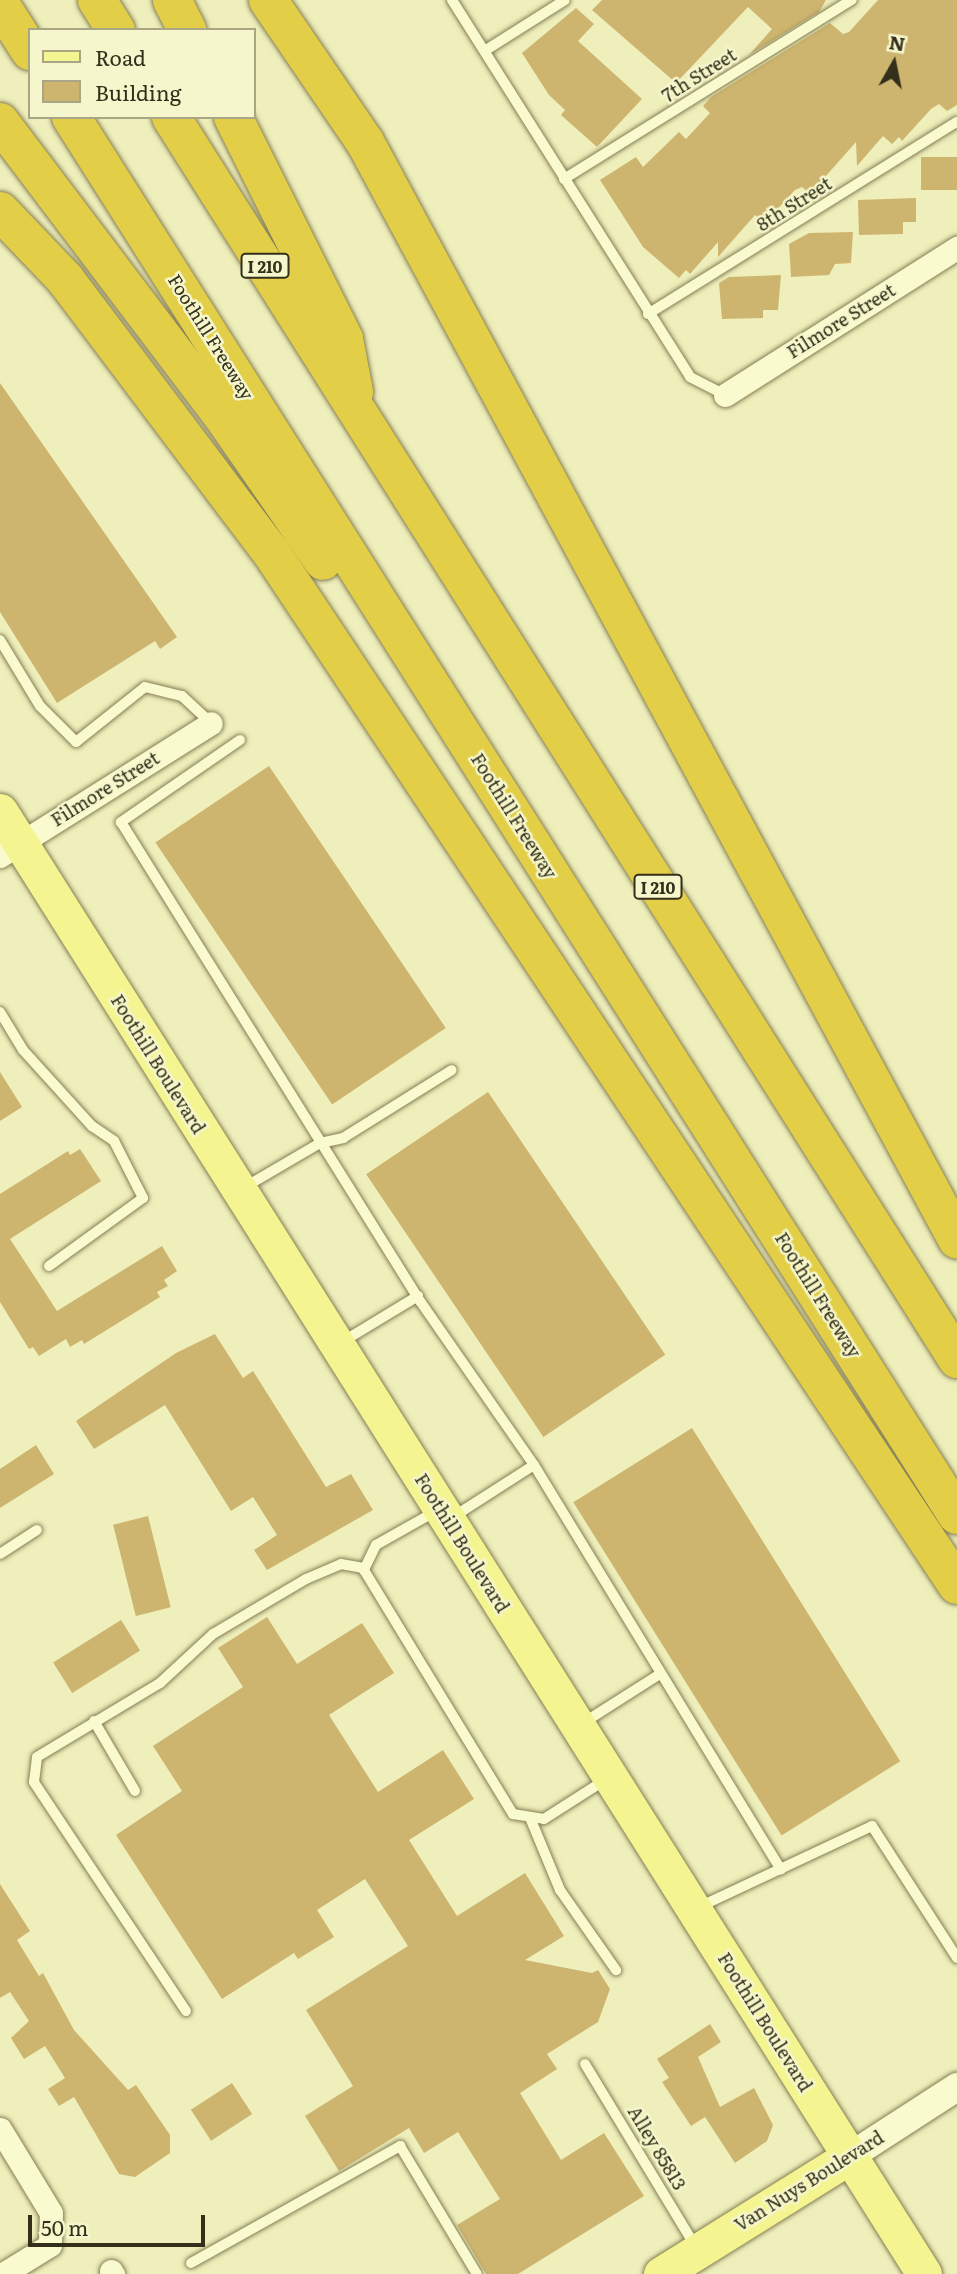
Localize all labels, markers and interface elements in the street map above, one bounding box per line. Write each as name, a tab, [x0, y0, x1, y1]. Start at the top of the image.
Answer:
text: N	[887, 27, 907, 57]
legend	[28, 28, 256, 119]
north arrow	[859, 28, 929, 98]
text: Road	[95, 41, 146, 72]
street label: 7th Street	[658, 44, 740, 106]
text: Building	[95, 76, 181, 107]
street label: 8th Street	[753, 173, 835, 235]
road number: I 210	[240, 254, 290, 278]
street label: Foothill Freeway	[164, 270, 258, 404]
street label: Filmore Street	[783, 279, 899, 363]
street label: Filmore Street	[47, 747, 163, 831]
street label: Foothill Freeway	[467, 749, 561, 883]
road number: I 210	[634, 874, 682, 900]
street label: Foothill Boulevard	[106, 990, 210, 1138]
street label: Foothill Freeway	[771, 1228, 865, 1362]
street label: Foothill Boulevard	[410, 1469, 514, 1617]
street label: Foothill Boulevard	[713, 1948, 817, 2096]
street label: Alley 85813	[623, 2102, 691, 2194]
street label: Van Nuys Boulevard	[730, 2126, 888, 2236]
scale bar	[32, 2200, 208, 2244]
text: 50 m	[41, 2211, 88, 2242]

